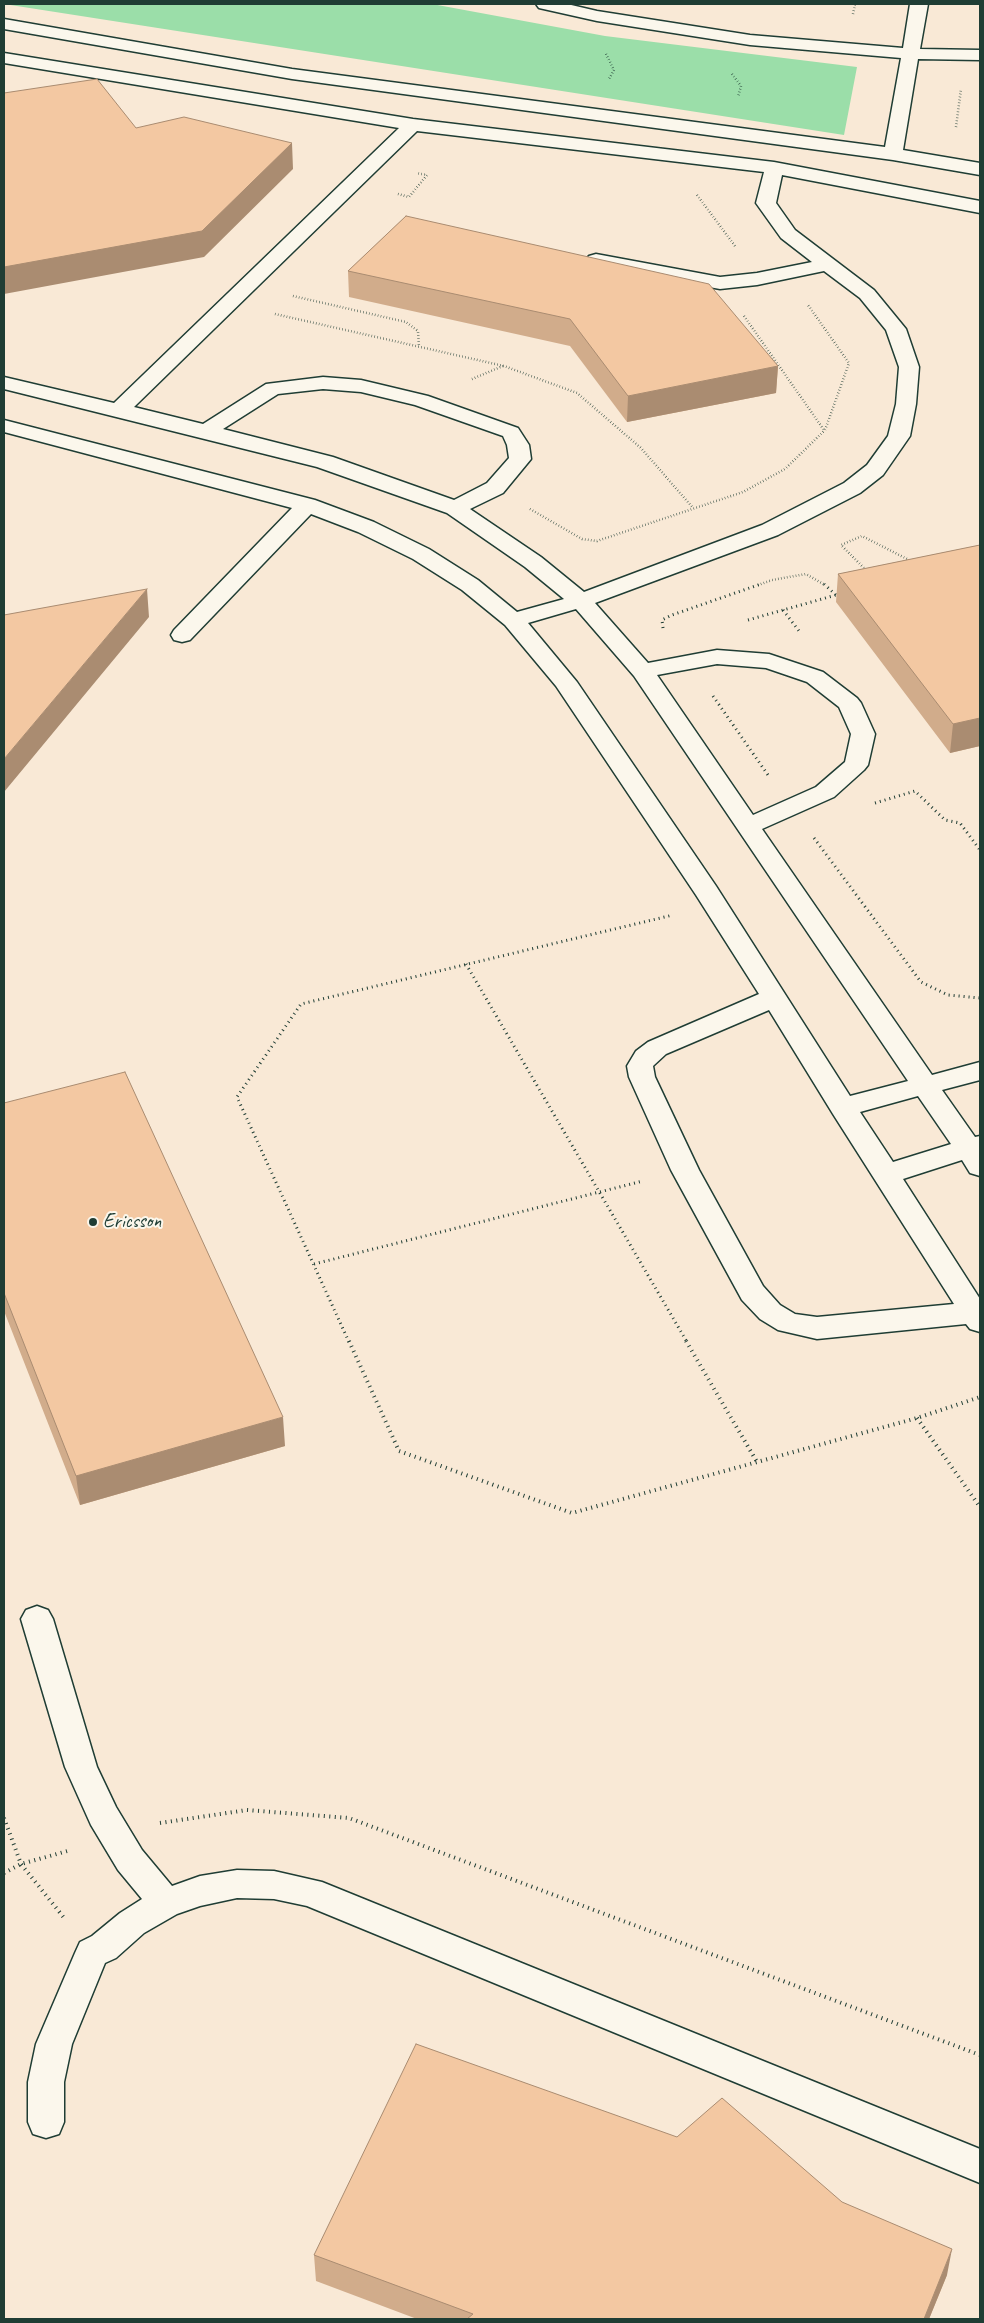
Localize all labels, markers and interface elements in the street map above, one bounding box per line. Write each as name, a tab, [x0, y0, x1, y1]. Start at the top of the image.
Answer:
place label: Ericsson	[103, 1210, 161, 1234]
marker: Ericsson	[87, 1216, 99, 1228]

